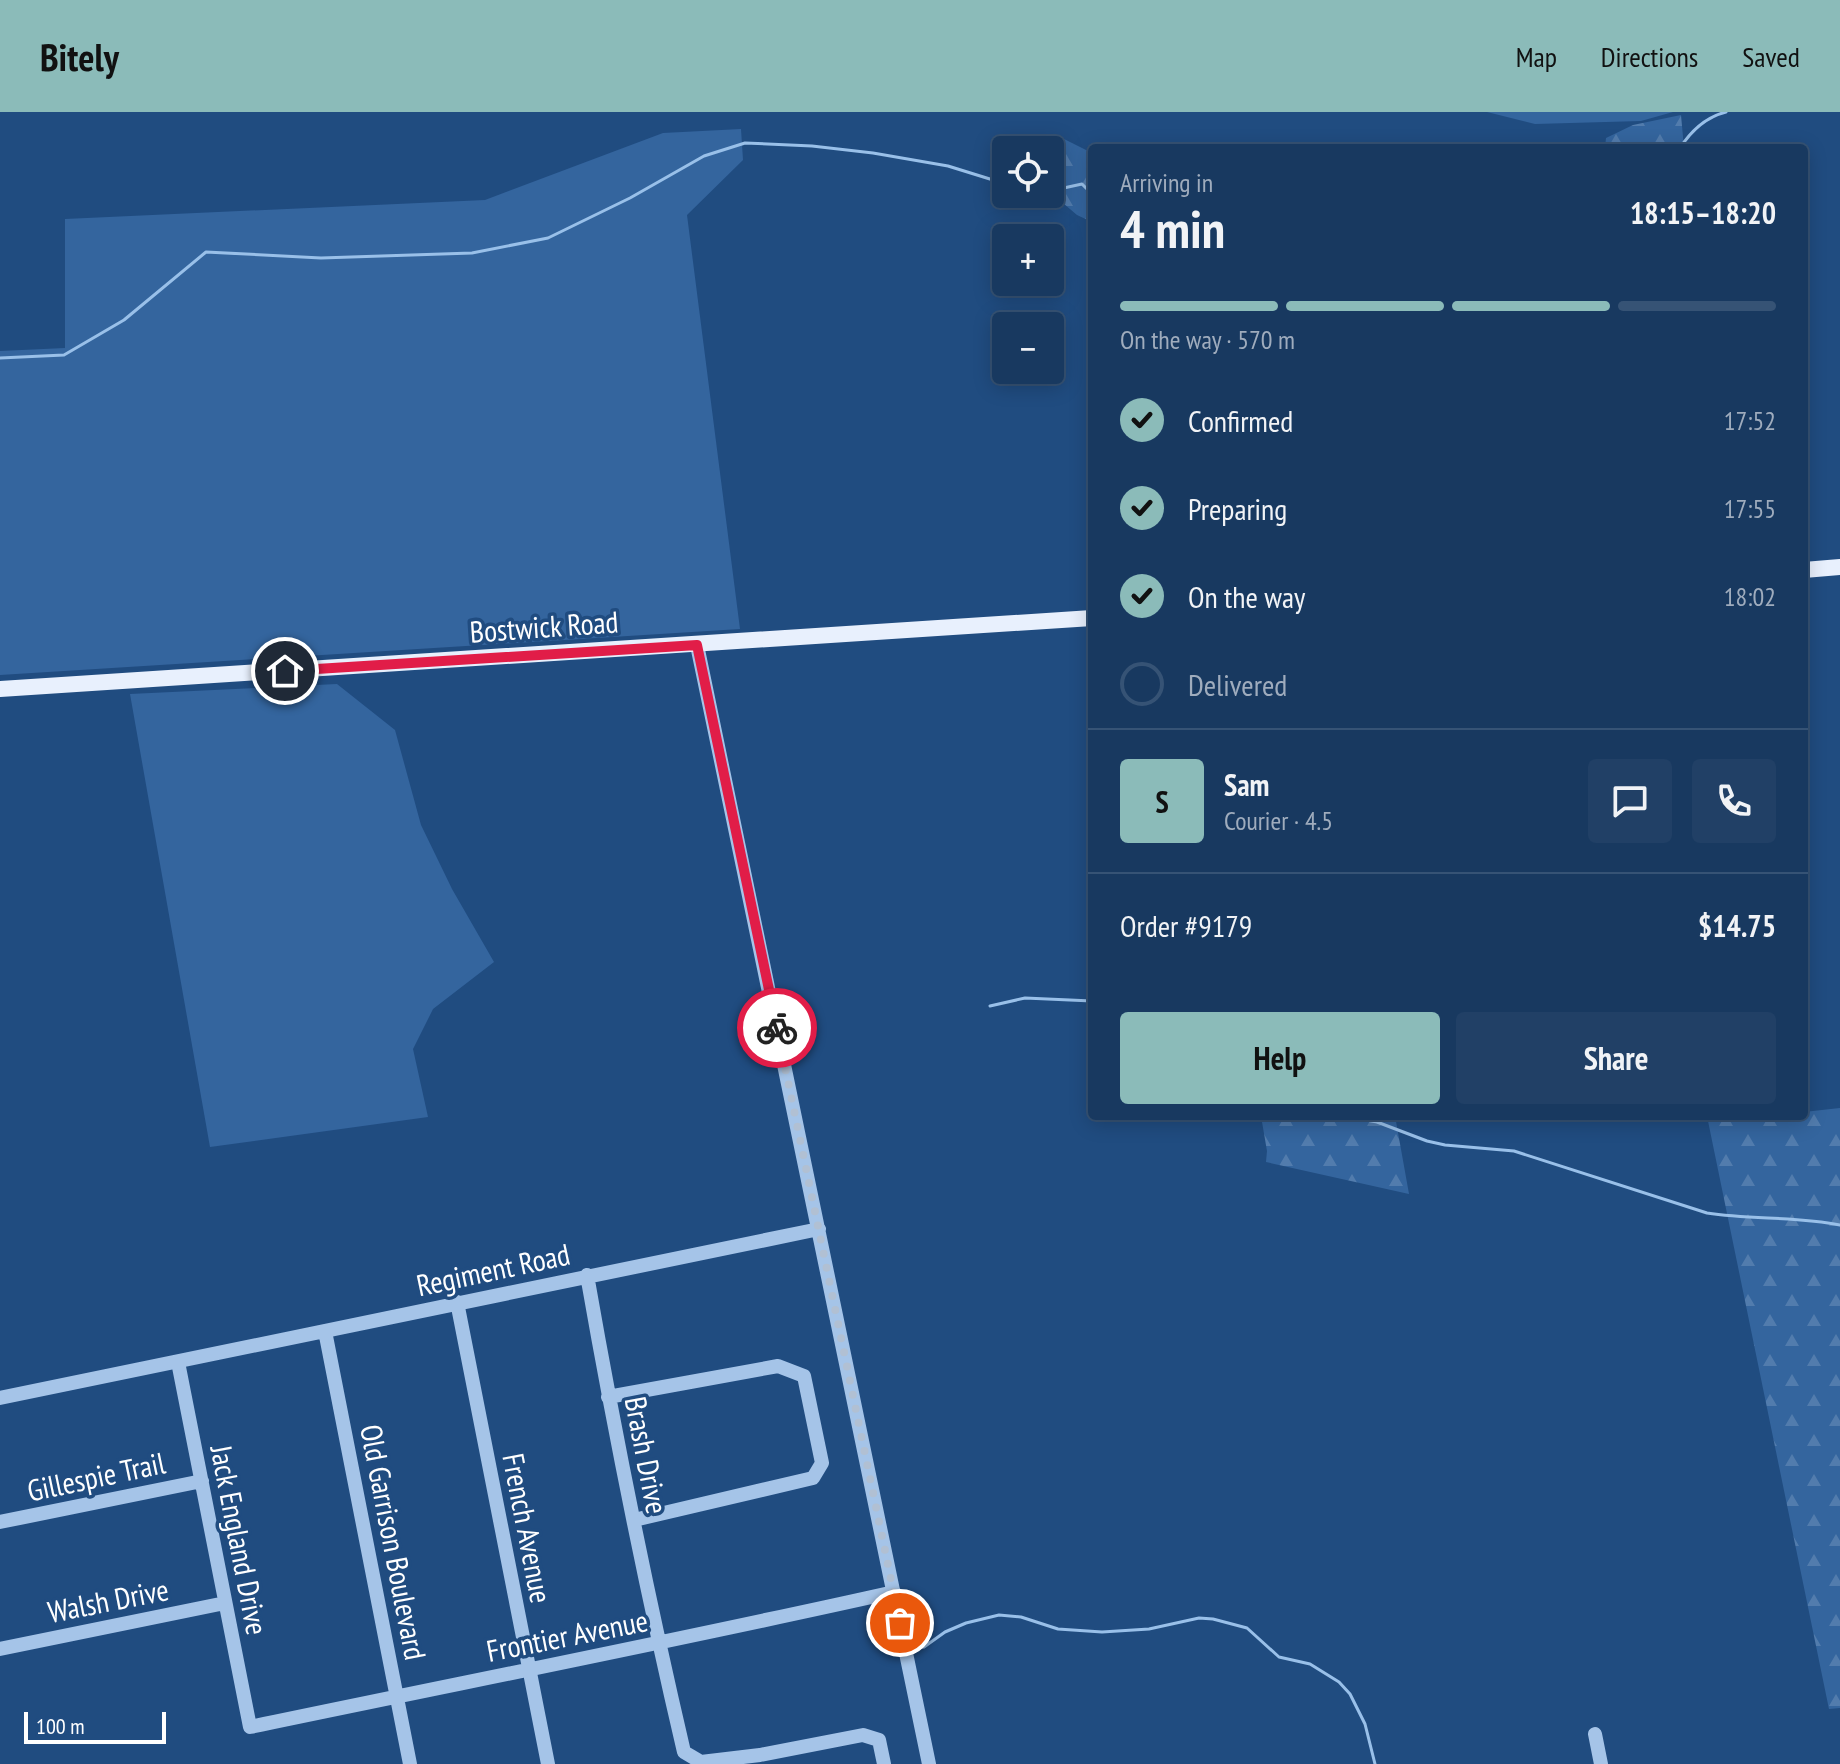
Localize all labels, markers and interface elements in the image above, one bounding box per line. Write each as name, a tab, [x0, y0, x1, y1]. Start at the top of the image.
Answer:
text: Bitely	[40, 32, 119, 81]
text: Map	[1516, 38, 1557, 75]
text: Directions	[1601, 38, 1698, 75]
text: Saved	[1742, 38, 1800, 75]
map controls	[992, 136, 1064, 384]
button: locate	[992, 136, 1064, 208]
text: Arriving in	[1120, 166, 1213, 199]
text: 18:15–18:20	[1630, 193, 1776, 232]
text: 4 min	[1120, 195, 1225, 262]
button: +	[992, 224, 1064, 296]
button: −	[992, 312, 1064, 384]
text: On the way · 570 m	[1120, 323, 1295, 356]
icon: check	[1120, 398, 1164, 442]
text: Confirmed	[1188, 401, 1293, 440]
text: 17:52	[1724, 404, 1776, 437]
icon: check	[1120, 486, 1164, 530]
text: Preparing	[1188, 489, 1287, 528]
text: 17:55	[1724, 492, 1776, 525]
icon: check	[1120, 574, 1164, 618]
text: On the way	[1188, 577, 1305, 616]
text: 18:02	[1724, 580, 1776, 613]
street label: Bostwick Road	[468, 601, 620, 651]
pin	[251, 637, 319, 705]
icon: home	[263, 649, 307, 693]
text: Delivered	[1188, 665, 1287, 704]
button: chat	[1588, 759, 1672, 843]
button: phone	[1692, 759, 1776, 843]
text: Sam	[1224, 765, 1269, 804]
text: S	[1155, 782, 1169, 821]
text: Courier · 4.5	[1224, 804, 1333, 837]
text: Order #9179	[1120, 906, 1252, 945]
text: $14.75	[1698, 906, 1776, 945]
courier	[737, 988, 817, 1068]
icon: bike	[755, 1006, 799, 1050]
button: Help	[1120, 1012, 1440, 1104]
button: Share	[1456, 1012, 1776, 1104]
street label: Regiment Road	[413, 1234, 573, 1304]
street label: Brash Drive	[617, 1393, 677, 1517]
street label: Old Garrison Boulevard	[352, 1421, 436, 1663]
street label: Jack England Drive	[202, 1441, 277, 1638]
street label: Gillespie Trail	[24, 1442, 168, 1510]
street label: French Avenue	[494, 1450, 562, 1606]
street label: Walsh Drive	[44, 1569, 172, 1631]
pin	[866, 1589, 934, 1657]
street label: Frontier Avenue	[483, 1600, 651, 1670]
icon: bag	[878, 1601, 922, 1645]
scale bar	[24, 1708, 166, 1744]
text: 100 m	[36, 1712, 85, 1740]

